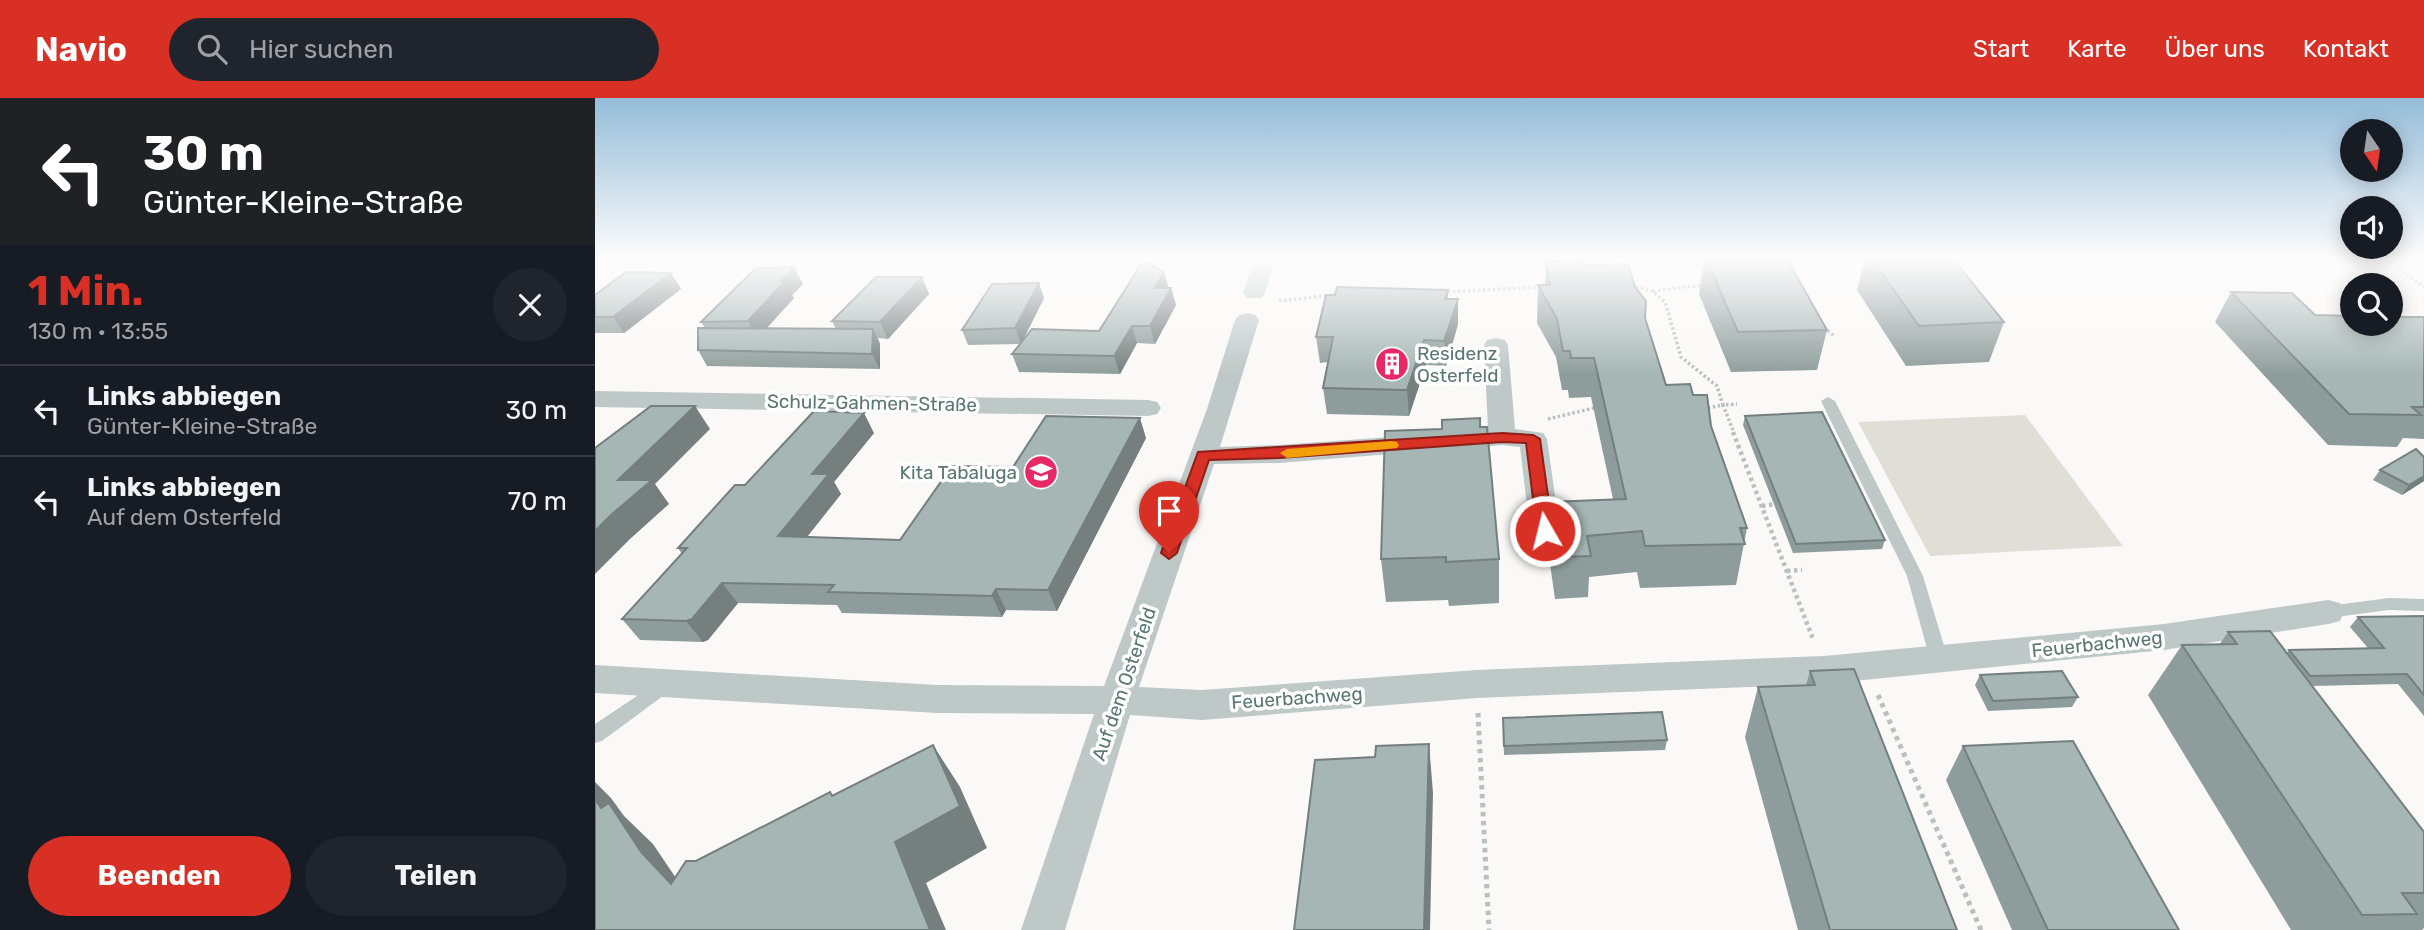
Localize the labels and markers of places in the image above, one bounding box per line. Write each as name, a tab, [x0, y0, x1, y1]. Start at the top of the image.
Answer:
place label: Residenz Osterfeld	[1417, 342, 1499, 387]
building icon: Residenz Osterfeld	[1373, 345, 1411, 383]
school or university icon: Kita Tabaluga	[1022, 453, 1060, 491]
place label: Kita Tabaluga	[899, 461, 1017, 484]
pin	[1139, 481, 1199, 553]

